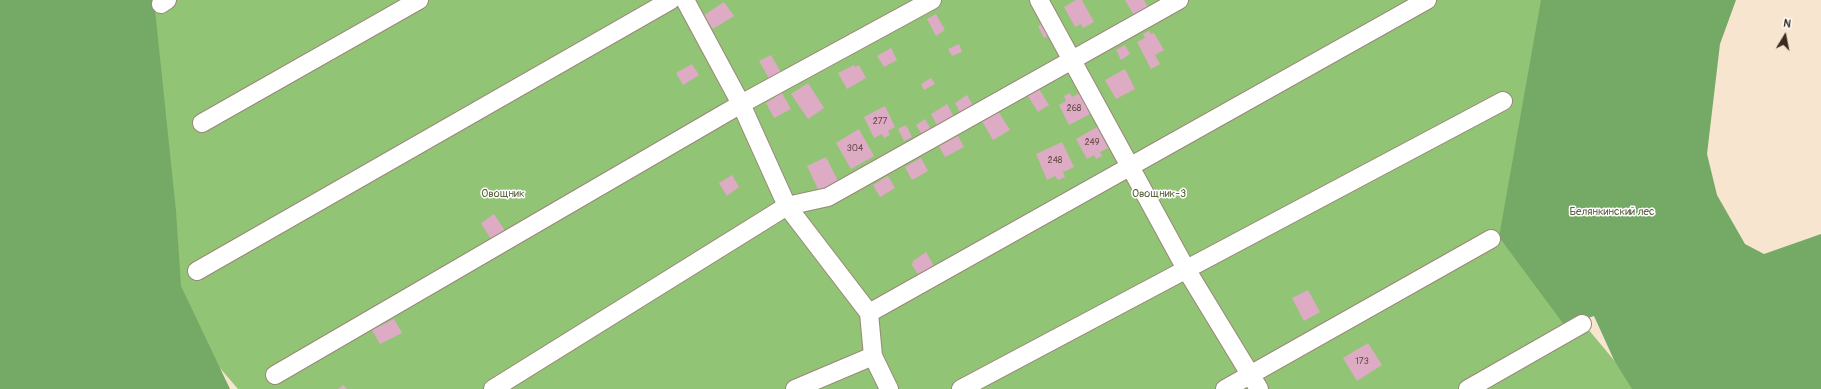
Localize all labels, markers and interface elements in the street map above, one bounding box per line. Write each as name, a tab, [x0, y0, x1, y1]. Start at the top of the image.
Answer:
north arrow	[1765, 16, 1805, 56]
text: N	[1782, 17, 1792, 31]
house number: 268	[1067, 104, 1081, 114]
house number: 277	[873, 117, 887, 127]
house number: 249	[1085, 138, 1099, 148]
house number: 304	[847, 144, 863, 154]
house number: 248	[1048, 156, 1062, 166]
park label: Овощник	[481, 187, 525, 201]
park label: Овощник-3	[1132, 187, 1186, 201]
park label: Белянкинский лес	[1569, 205, 1655, 219]
house number: 173	[1355, 357, 1369, 367]

